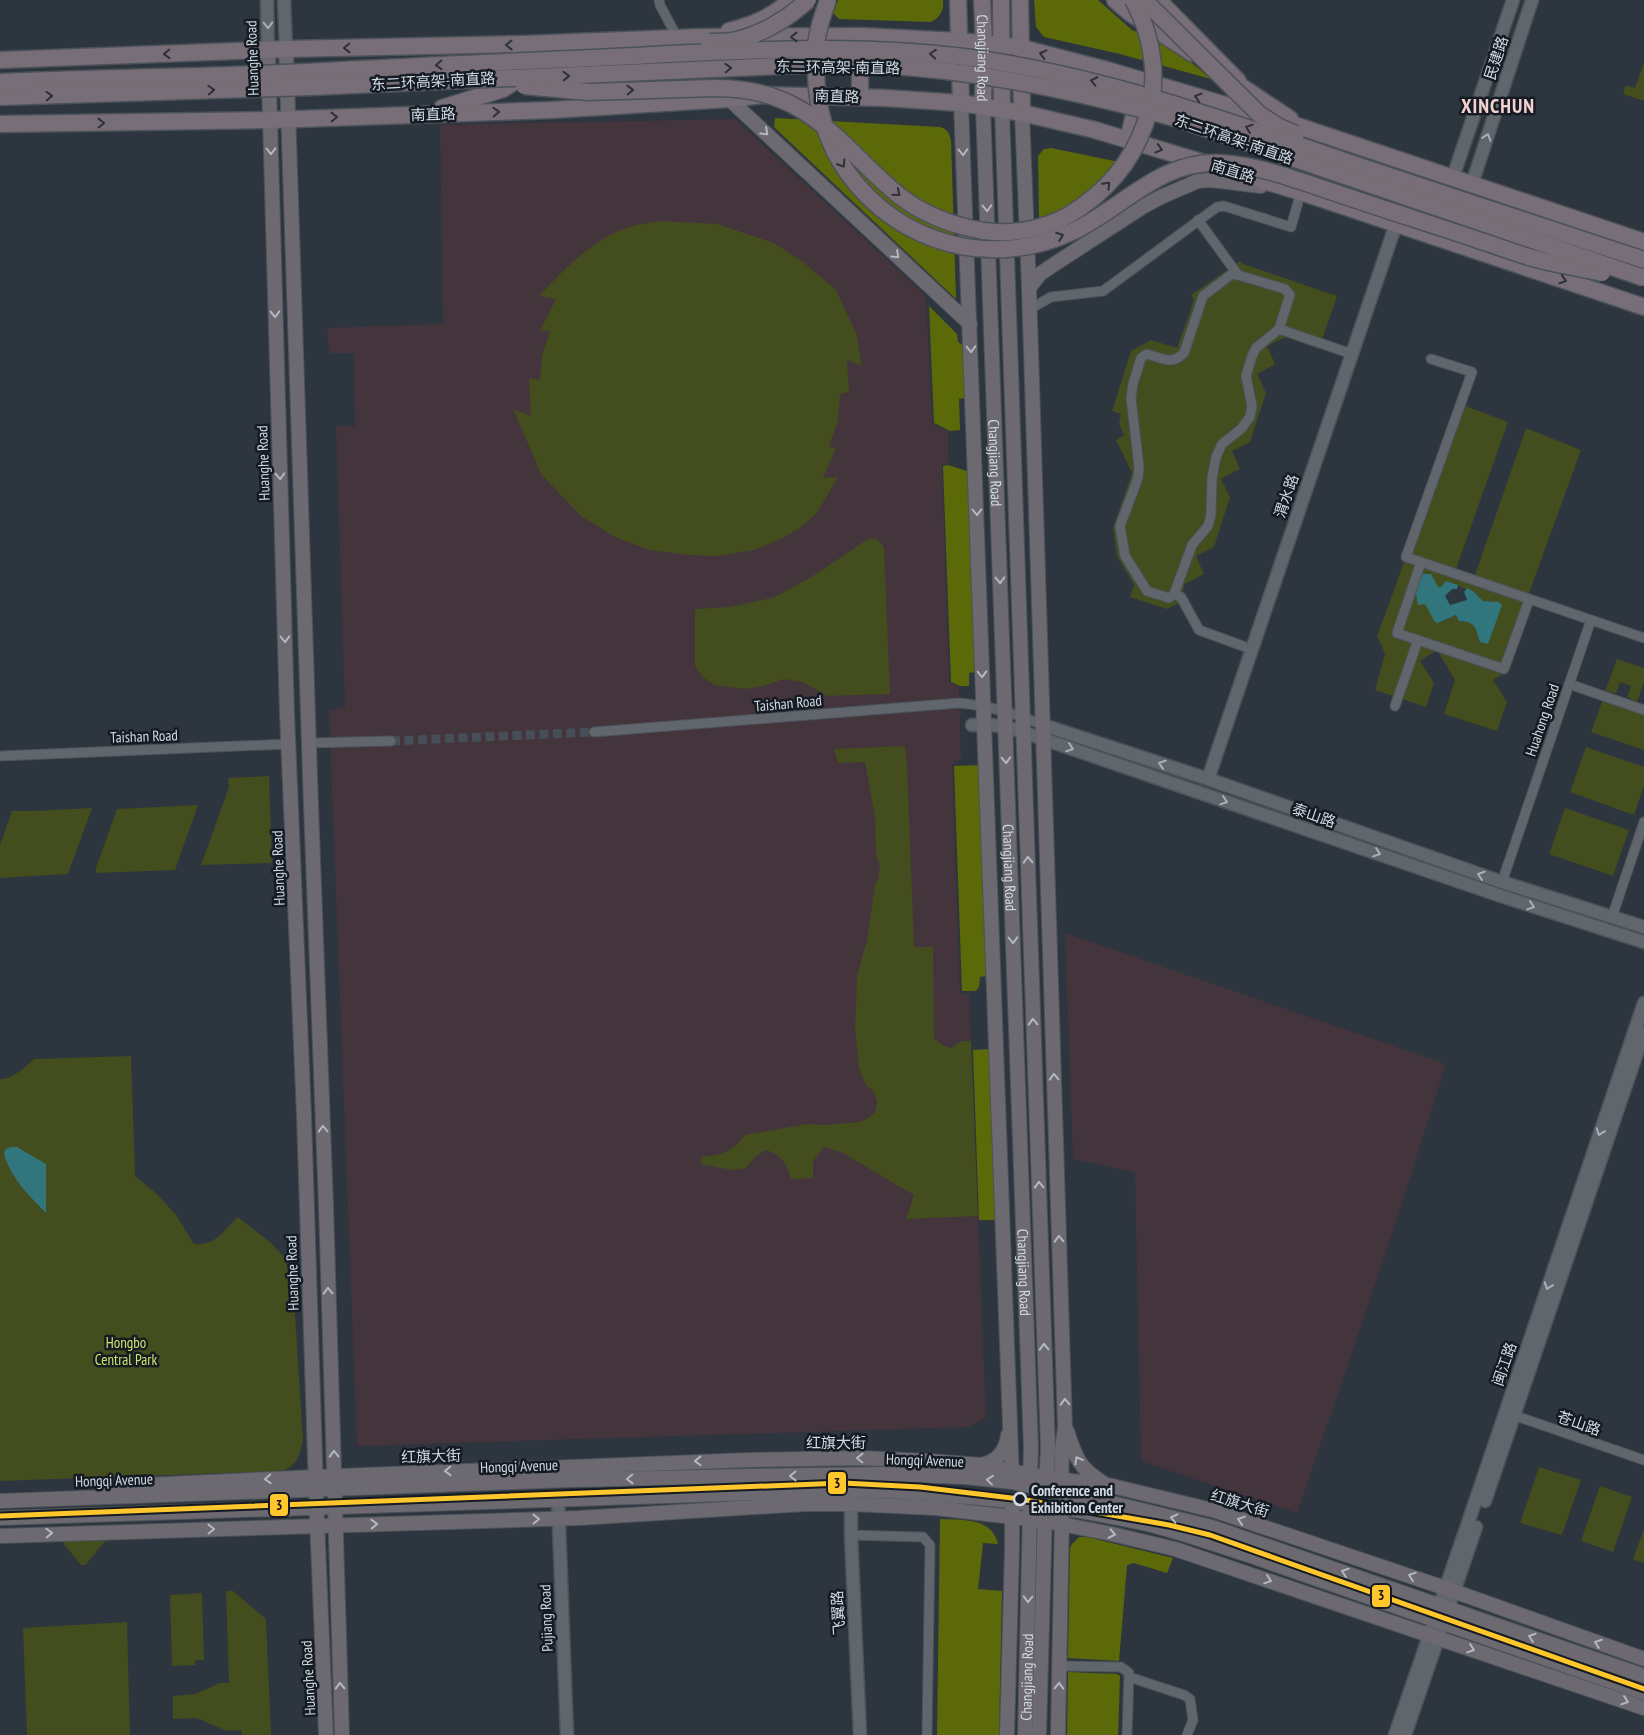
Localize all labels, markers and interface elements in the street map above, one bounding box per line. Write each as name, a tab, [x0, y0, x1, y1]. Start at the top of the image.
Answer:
street label: Changjiang Road	[973, 14, 994, 102]
street label: Huanghe Road	[241, 20, 263, 96]
one-way arrow	[262, 21, 273, 29]
one-way arrow	[790, 32, 798, 42]
street label: 民建路	[1480, 34, 1512, 82]
one-way arrow	[505, 39, 513, 50]
one-way arrow	[342, 43, 350, 53]
one-way arrow	[163, 48, 171, 59]
one-way arrow	[929, 49, 937, 60]
one-way arrow	[1039, 49, 1047, 59]
street label: 东二环高架-南直路	[776, 56, 900, 78]
one-way arrow	[435, 60, 443, 71]
one-way arrow	[724, 63, 732, 73]
street label: 东二环高架-南直路	[370, 68, 496, 94]
one-way arrow	[562, 70, 570, 81]
one-way arrow	[1089, 76, 1098, 87]
one-way arrow	[207, 85, 215, 96]
one-way arrow	[626, 85, 634, 96]
street label: 南直路	[814, 86, 860, 106]
one-way arrow	[45, 90, 53, 101]
one-way arrow	[1195, 92, 1203, 102]
district label: XINCHUN	[1461, 93, 1535, 119]
street label: 南直路	[410, 104, 456, 124]
one-way arrow	[492, 107, 500, 118]
street label: 东二环高架-南直路	[1172, 110, 1296, 168]
one-way arrow	[330, 112, 338, 122]
one-way arrow	[97, 117, 105, 128]
one-way arrow	[1245, 124, 1254, 134]
one-way arrow	[759, 126, 768, 135]
one-way arrow	[1482, 134, 1492, 142]
one-way arrow	[1154, 143, 1162, 153]
one-way arrow	[266, 148, 276, 156]
one-way arrow	[958, 148, 968, 156]
street label: 南直路	[1209, 155, 1257, 187]
one-way arrow	[836, 159, 846, 168]
one-way arrow	[1101, 182, 1110, 191]
one-way arrow	[891, 188, 900, 196]
one-way arrow	[981, 204, 992, 212]
one-way arrow	[1056, 232, 1064, 242]
one-way arrow	[890, 249, 899, 258]
one-way arrow	[1558, 274, 1567, 284]
one-way arrow	[270, 310, 281, 318]
one-way arrow	[965, 346, 976, 354]
street label: Changjiang Road	[985, 419, 1007, 507]
street label: Huanghe Road	[252, 425, 274, 501]
one-way arrow	[275, 472, 285, 480]
street label: 渭水路	[1270, 472, 1302, 520]
one-way arrow	[971, 508, 982, 516]
one-way arrow	[995, 576, 1005, 584]
one-way arrow	[280, 635, 290, 643]
one-way arrow	[977, 670, 987, 678]
street label: Huahong Road	[1521, 681, 1563, 759]
street label: Taishan Road	[753, 691, 823, 715]
street label: Taishan Road	[110, 725, 178, 747]
one-way arrow	[1065, 743, 1073, 753]
one-way arrow	[1001, 756, 1012, 764]
one-way arrow	[1159, 760, 1167, 770]
one-way arrow	[1219, 795, 1227, 805]
street label: 泰山路	[1290, 799, 1338, 831]
street label: Changjiang Road	[999, 824, 1021, 911]
street label: Huanghe Road	[267, 830, 289, 906]
one-way arrow	[1373, 848, 1381, 858]
one-way arrow	[1022, 855, 1033, 863]
one-way arrow	[1477, 871, 1486, 881]
one-way arrow	[1526, 900, 1535, 910]
one-way arrow	[1008, 936, 1018, 944]
one-way arrow	[1028, 1018, 1038, 1026]
one-way arrow	[1049, 1072, 1060, 1080]
one-way arrow	[318, 1125, 328, 1132]
one-way arrow	[1596, 1127, 1606, 1136]
one-way arrow	[1033, 1180, 1044, 1188]
street label: Changjiang Road	[1014, 1228, 1036, 1316]
street label: Huanghe Road	[281, 1235, 303, 1311]
one-way arrow	[1054, 1235, 1065, 1243]
one-way arrow	[1543, 1281, 1553, 1290]
one-way arrow	[323, 1287, 334, 1295]
park label: Hongbo Central Park	[95, 1333, 157, 1369]
street label: 闽江路	[1488, 1340, 1520, 1388]
one-way arrow	[1039, 1343, 1049, 1350]
one-way arrow	[1059, 1397, 1070, 1405]
street label: 苍山路	[1555, 1407, 1603, 1439]
street label: 红旗大街	[806, 1433, 866, 1452]
street label: 红旗大街	[401, 1445, 461, 1467]
street label: Hongqi Avenue	[886, 1449, 964, 1471]
one-way arrow	[328, 1450, 339, 1458]
one-way arrow	[856, 1453, 864, 1463]
street label: Hongqi Avenue	[480, 1455, 558, 1477]
one-way arrow	[694, 1456, 702, 1467]
one-way arrow	[1074, 1456, 1084, 1465]
one-way arrow	[444, 1466, 452, 1477]
street label: Hongqi Avenue	[75, 1469, 153, 1491]
one-way arrow	[789, 1471, 796, 1481]
line badge: 3	[827, 1471, 847, 1495]
one-way arrow	[264, 1474, 272, 1484]
one-way arrow	[626, 1474, 634, 1484]
text: 3	[834, 1474, 840, 1492]
one-way arrow	[986, 1475, 994, 1486]
place label: Conference and Exhibition Center	[1031, 1481, 1124, 1517]
street label: 红旗大街	[1209, 1485, 1271, 1521]
marker: Conference and Exhibition Center	[1013, 1492, 1027, 1506]
line badge: 3	[269, 1493, 289, 1517]
text: 3	[276, 1496, 282, 1514]
one-way arrow	[1169, 1513, 1178, 1524]
one-way arrow	[532, 1514, 540, 1525]
one-way arrow	[1237, 1515, 1246, 1525]
one-way arrow	[370, 1518, 378, 1529]
one-way arrow	[207, 1524, 215, 1535]
one-way arrow	[45, 1528, 53, 1539]
one-way arrow	[1108, 1528, 1117, 1539]
one-way arrow	[1341, 1568, 1350, 1578]
one-way arrow	[1408, 1572, 1417, 1582]
one-way arrow	[1263, 1574, 1271, 1584]
street label: Pujiang Road	[535, 1584, 557, 1652]
line badge: 3	[1371, 1584, 1391, 1608]
text: 3	[1378, 1586, 1384, 1604]
street label: 飞翼路	[827, 1590, 849, 1636]
one-way arrow	[1023, 1595, 1033, 1603]
street label: Changjiang Road	[1016, 1633, 1037, 1721]
one-way arrow	[1528, 1633, 1537, 1643]
one-way arrow	[1594, 1639, 1603, 1649]
street label: Huanghe Road	[297, 1640, 319, 1716]
one-way arrow	[1467, 1643, 1475, 1653]
one-way arrow	[335, 1682, 346, 1690]
one-way arrow	[1054, 1682, 1064, 1690]
one-way arrow	[1620, 1696, 1629, 1706]

